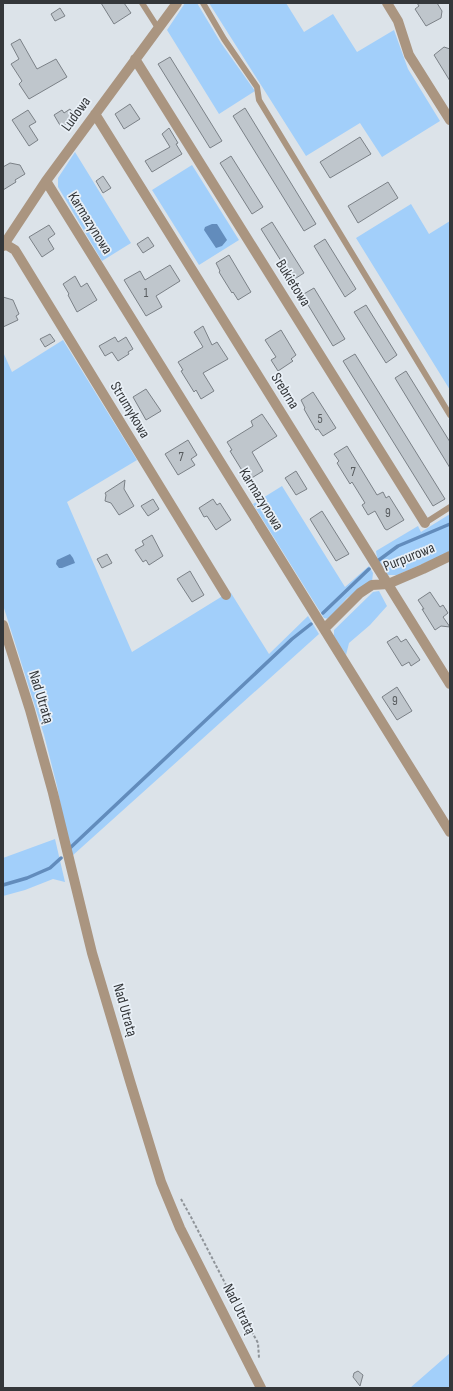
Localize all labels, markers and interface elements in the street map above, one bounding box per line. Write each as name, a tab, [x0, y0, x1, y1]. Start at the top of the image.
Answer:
street label: Ludowa	[57, 93, 95, 135]
street label: Karmazynowa	[63, 188, 117, 258]
street label: Bukietowa	[271, 256, 315, 310]
house number: 1	[144, 285, 149, 301]
street label: Srebrna	[267, 369, 304, 413]
street label: Strumykowa	[106, 378, 154, 442]
house number: 5	[317, 411, 323, 427]
house number: 7	[178, 449, 184, 465]
street label: Karmazynowa	[234, 464, 288, 534]
house number: 7	[350, 464, 356, 480]
house number: 9	[385, 505, 391, 521]
street label: Purpurowa	[381, 538, 438, 576]
street label: Nad Utratą	[24, 668, 58, 726]
house number: 9	[392, 693, 398, 709]
street label: Nad Utratą	[108, 981, 142, 1039]
street label: Nad Utratą	[218, 1281, 260, 1338]

